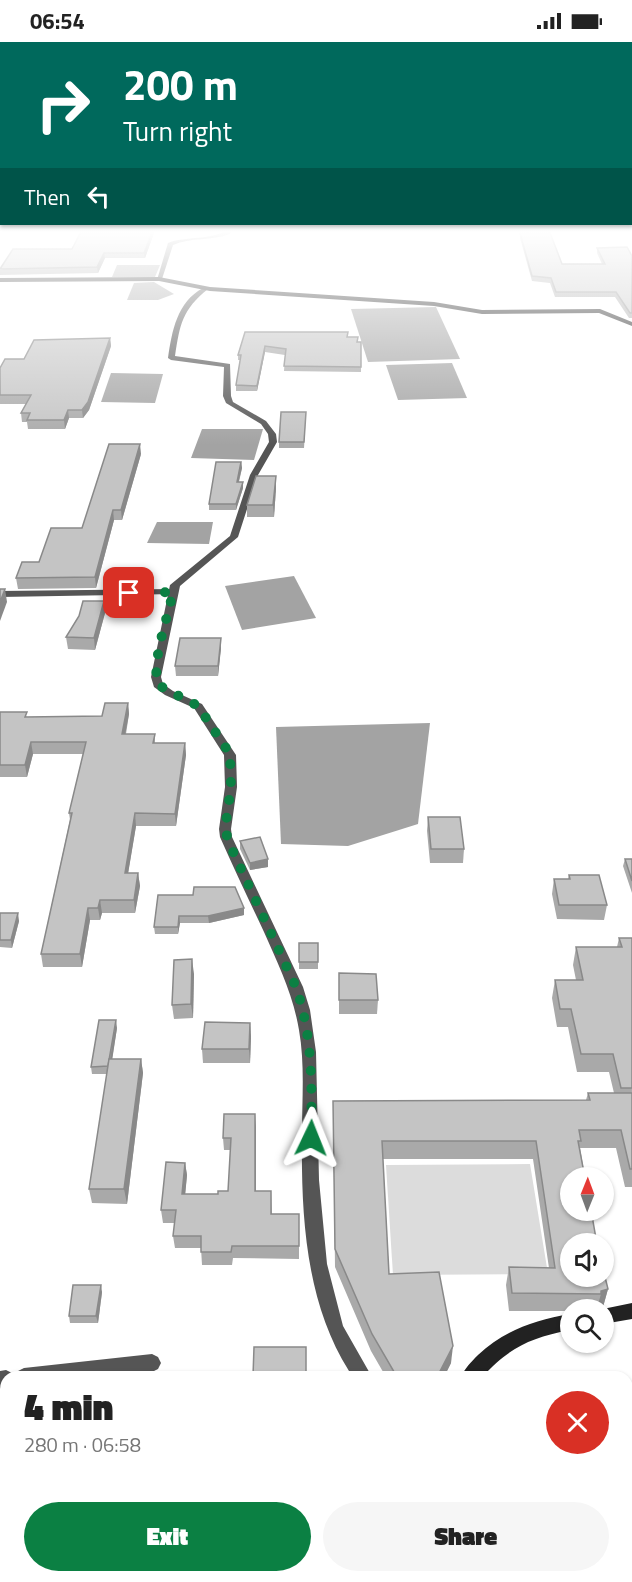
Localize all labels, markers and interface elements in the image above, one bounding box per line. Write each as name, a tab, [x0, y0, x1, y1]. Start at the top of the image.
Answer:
text: 06:54	[30, 4, 85, 38]
text: 200 m	[123, 52, 238, 116]
icon: right	[24, 66, 102, 144]
text: Turn right	[123, 110, 232, 151]
text: Then	[24, 180, 70, 214]
icon: left	[82, 180, 115, 213]
pin	[103, 567, 154, 618]
icon: arrive	[112, 576, 145, 609]
position arrow	[279, 1106, 343, 1170]
north arrow	[560, 1167, 614, 1221]
map controls	[560, 1167, 614, 1353]
button: sound	[560, 1233, 614, 1287]
button: search	[560, 1299, 614, 1353]
text: 4 min	[24, 1379, 113, 1434]
button: close	[546, 1391, 609, 1454]
text: 280 m · 06:58	[24, 1429, 141, 1460]
button: Exit	[24, 1502, 311, 1571]
button: Share	[323, 1502, 609, 1571]

